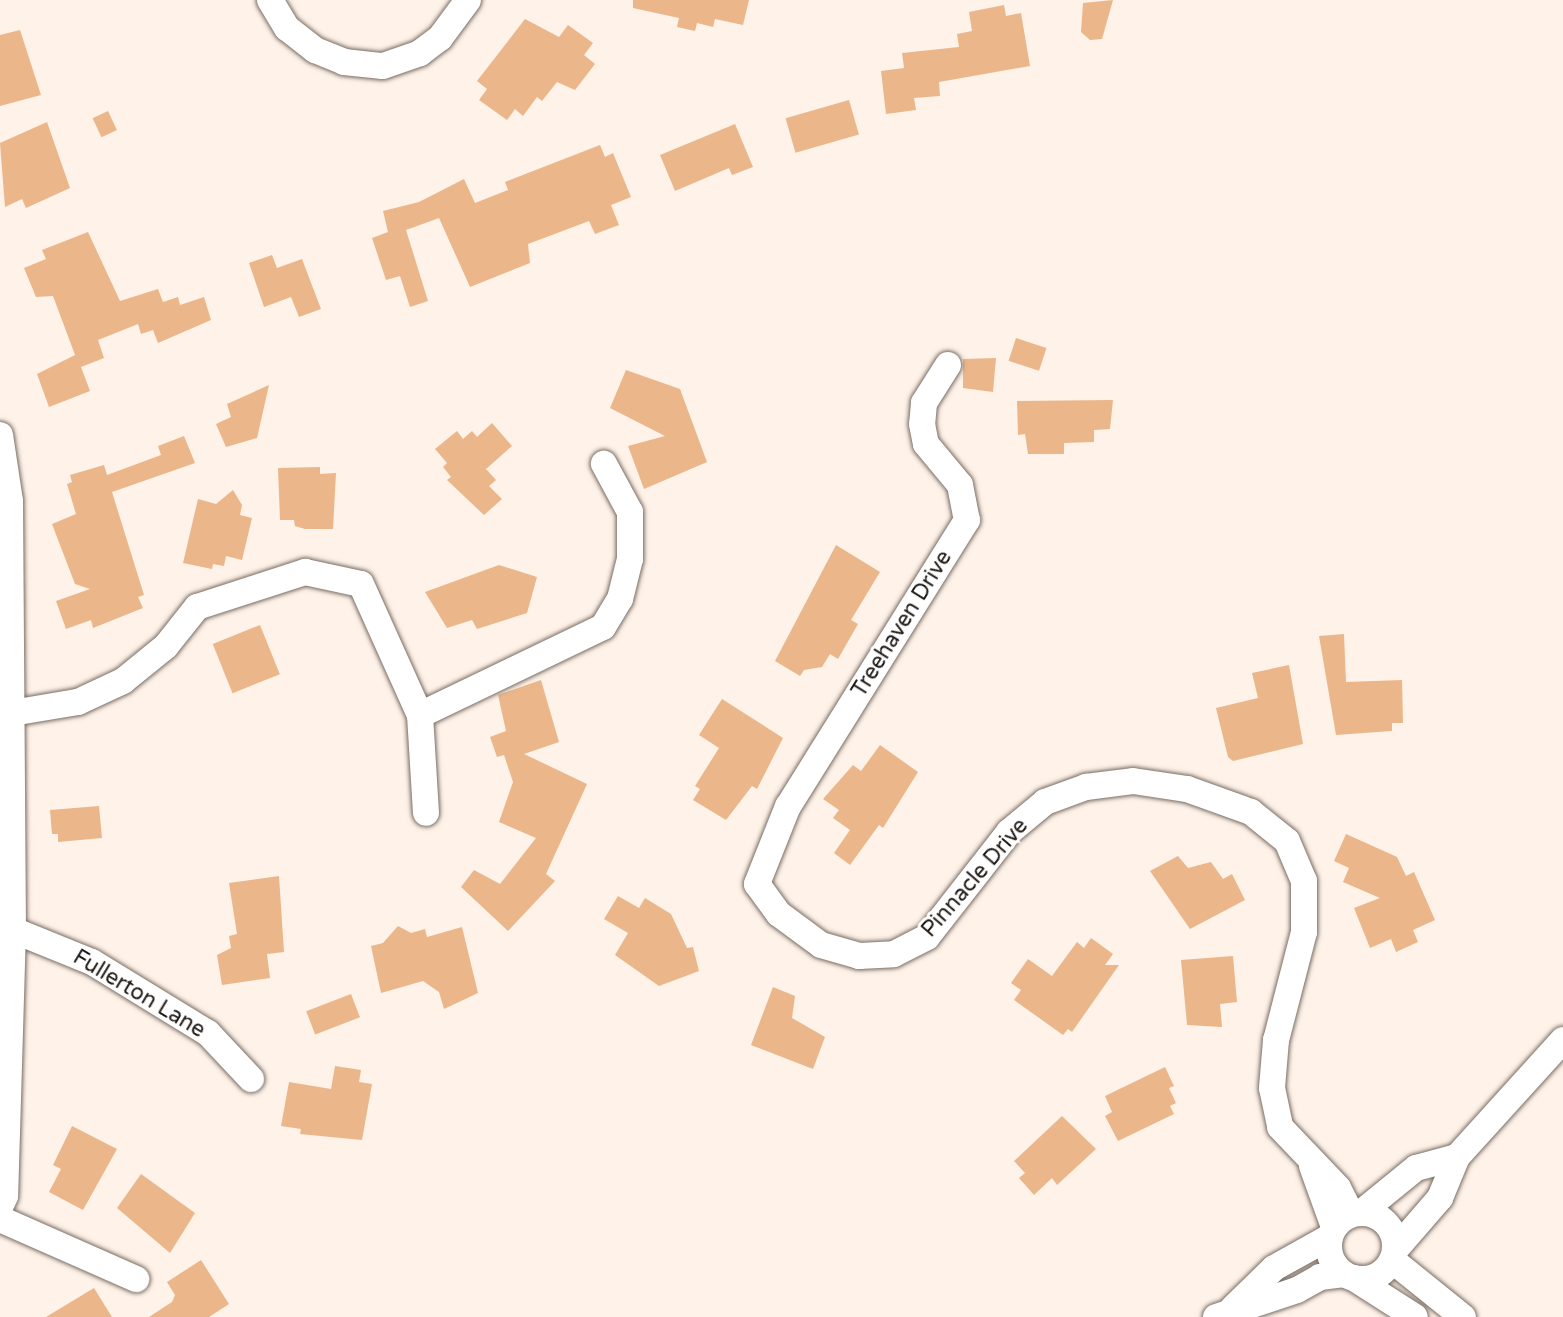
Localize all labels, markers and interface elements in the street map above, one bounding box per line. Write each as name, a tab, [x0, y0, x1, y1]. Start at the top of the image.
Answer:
street label: Treehaven Drive	[846, 546, 958, 702]
street label: Pinnacle Drive	[916, 813, 1034, 943]
street label: Fullerton Lane	[68, 944, 210, 1044]

